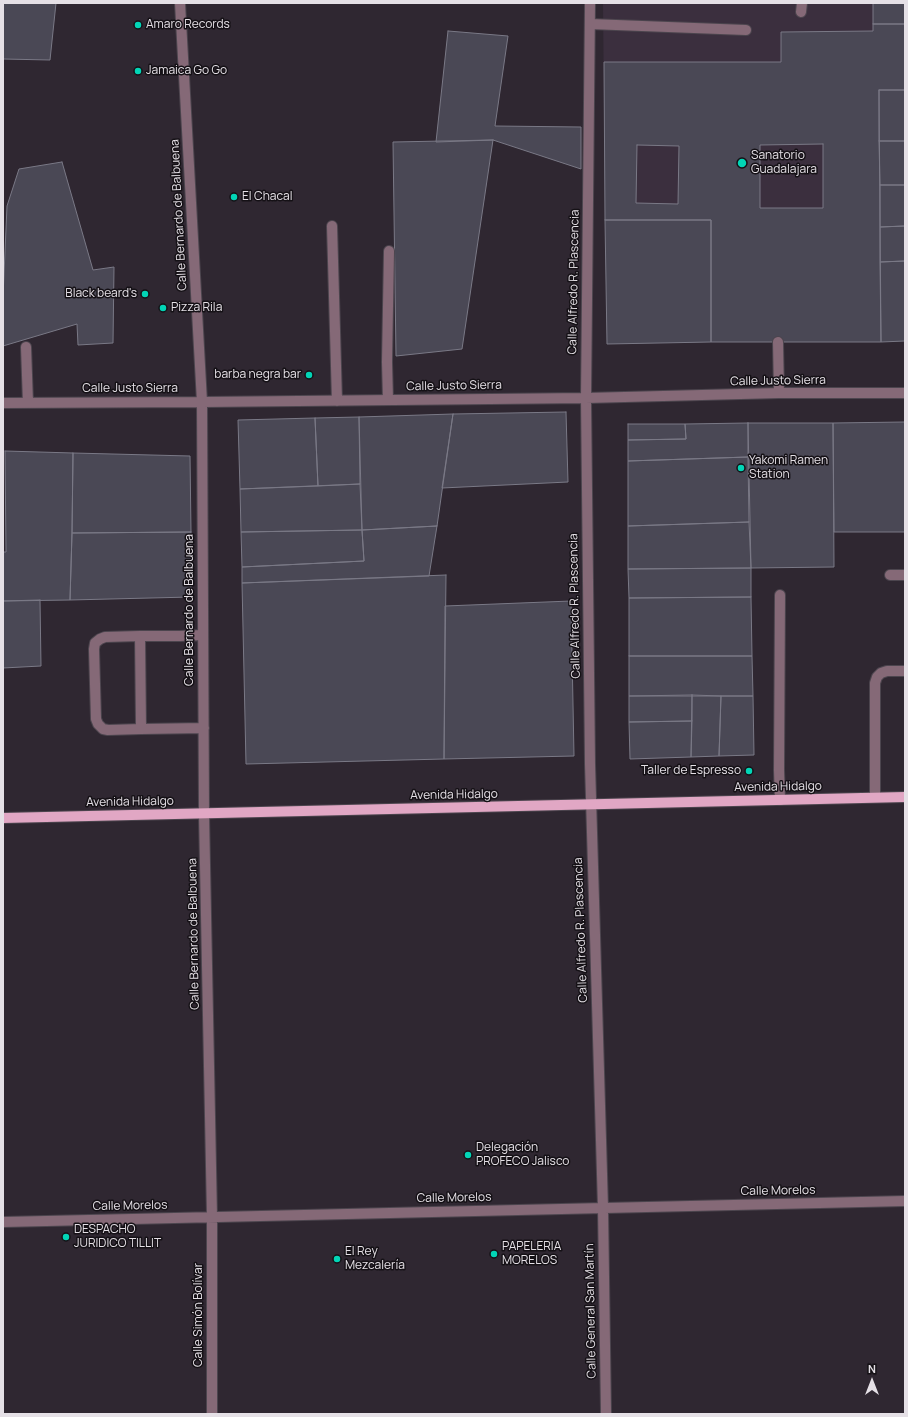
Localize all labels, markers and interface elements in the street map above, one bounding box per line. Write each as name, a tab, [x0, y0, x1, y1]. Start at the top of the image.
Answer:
place label: Amaro Records	[146, 18, 230, 32]
marker: Amaro Records	[133, 20, 143, 30]
place label: Jamaica Go Go	[146, 64, 227, 78]
marker: Jamaica Go Go	[133, 66, 143, 76]
street label: Calle Bernardo de Balbuena	[168, 139, 190, 291]
place label: Sanatorio Guadalajara	[751, 149, 817, 177]
marker: Sanatorio Guadalajara	[736, 157, 748, 169]
place label: El Chacal	[242, 190, 292, 204]
marker: El Chacal	[229, 192, 239, 202]
street label: Calle Alfredo R. Plascencia	[566, 209, 582, 355]
place label: Black beard's	[65, 287, 137, 301]
marker: Black beard's	[140, 289, 150, 299]
place label: Pizza Rila	[171, 301, 222, 315]
marker: Pizza Rila	[158, 303, 168, 313]
place label: barba negra bar	[214, 368, 301, 382]
marker: barba negra bar	[304, 370, 314, 380]
street label: Calle Justo Sierra	[730, 373, 826, 389]
street label: Calle Justo Sierra	[406, 378, 502, 394]
street label: Calle Justo Sierra	[82, 382, 178, 396]
place label: Yakomi Ramen Station	[749, 454, 828, 482]
marker: Yakomi Ramen Station	[736, 463, 746, 473]
street label: Calle Alfredo R. Plascencia	[567, 533, 583, 679]
street label: Calle Bernardo de Balbuena	[183, 534, 197, 686]
place label: Taller de Espresso	[641, 764, 741, 778]
marker: Taller de Espresso	[744, 766, 754, 776]
street label: Avenida Hidalgo	[734, 779, 822, 795]
street label: Avenida Hidalgo	[410, 787, 498, 803]
street label: Avenida Hidalgo	[86, 794, 174, 810]
street label: Calle Alfredo R. Plascencia	[571, 857, 591, 1003]
street label: Calle Bernardo de Balbuena	[185, 858, 203, 1010]
place label: Delegación PROFECO Jalisco	[476, 1141, 569, 1169]
marker: Delegación PROFECO Jalisco	[463, 1150, 473, 1160]
street label: Calle Morelos	[740, 1183, 816, 1199]
street label: Calle Morelos	[416, 1190, 492, 1206]
street label: Calle Morelos	[92, 1198, 168, 1214]
place label: DESPACHO JURIDICO TILLIT	[74, 1223, 161, 1251]
marker: DESPACHO JURIDICO TILLIT	[61, 1232, 71, 1242]
place label: PAPELERIA MORELOS	[502, 1240, 561, 1268]
street label: Calle General San Martín	[583, 1243, 599, 1379]
place label: El Rey Mezcalería	[345, 1245, 405, 1273]
marker: PAPELERIA MORELOS	[489, 1249, 499, 1259]
marker: El Rey Mezcalería	[332, 1254, 342, 1264]
street label: Calle Simón Bolívar	[192, 1263, 206, 1367]
north arrow	[852, 1361, 892, 1401]
text: N	[868, 1361, 876, 1376]

